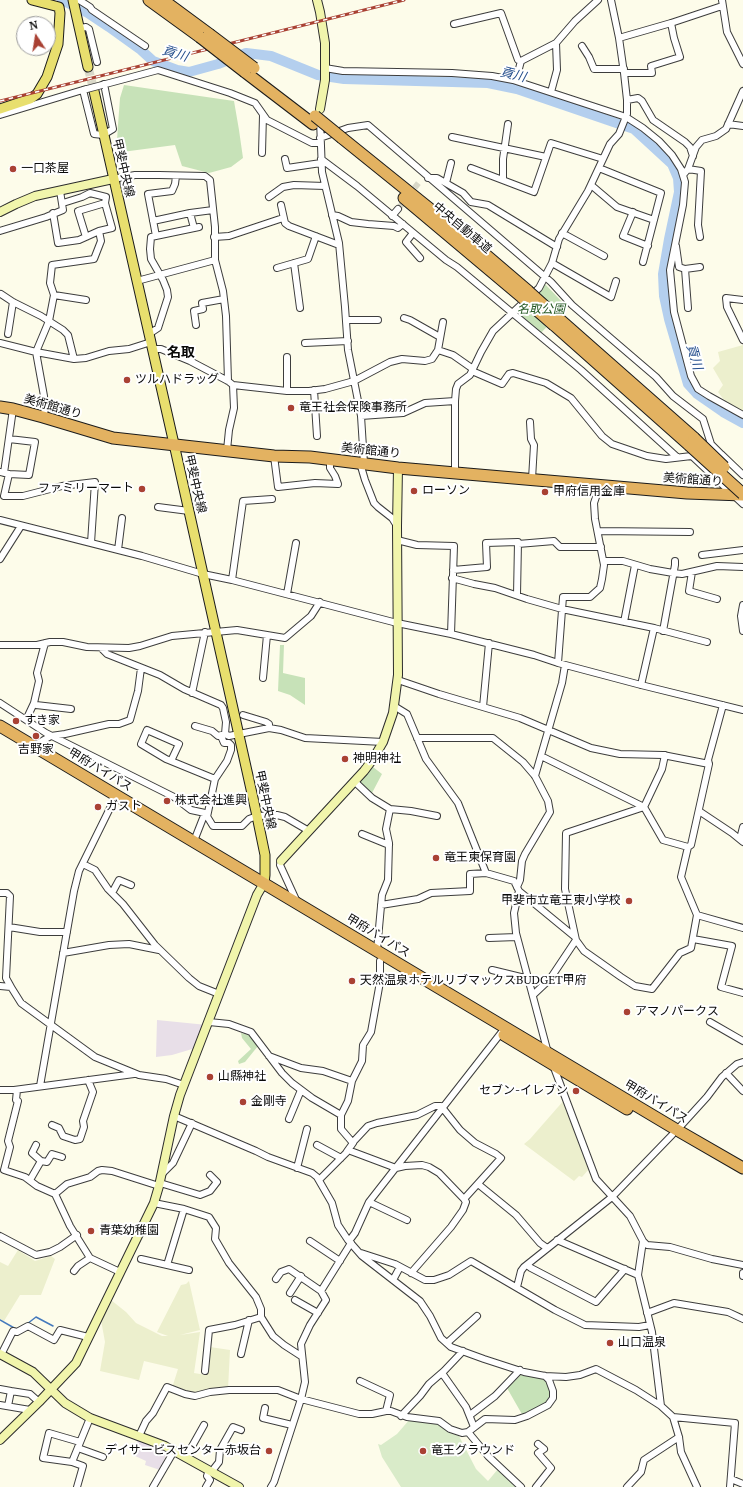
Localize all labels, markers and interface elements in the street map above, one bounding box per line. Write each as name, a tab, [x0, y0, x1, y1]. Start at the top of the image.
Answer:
north arrow	[16, 16, 56, 56]
text: N	[28, 18, 39, 33]
water label: 貢川	[160, 43, 190, 65]
water label: 貢川	[498, 64, 528, 86]
street label: 甲斐中央線	[109, 137, 137, 199]
place label: 一口茶屋	[21, 162, 69, 176]
marker: 一口茶屋	[8, 164, 18, 174]
street label: 中央自動車道	[430, 199, 494, 257]
park label: 名取公園	[517, 303, 565, 317]
water label: 貢川	[683, 342, 705, 372]
district label: 名取	[167, 345, 195, 361]
place label: ツルハドラッグ	[135, 373, 219, 387]
marker: ツルハドラッグ	[122, 375, 132, 385]
street label: 美術館通り	[22, 392, 84, 422]
place label: 竜王社会保険事務所	[299, 401, 407, 415]
marker: 竜王社会保険事務所	[286, 403, 296, 413]
street label: 美術館通り	[340, 441, 402, 461]
street label: 甲斐中央線	[181, 453, 209, 515]
street label: 美術館通り	[663, 471, 723, 489]
place label: ファミリーマート	[38, 482, 134, 496]
marker: ファミリーマート	[137, 484, 147, 494]
place label: ローソン	[422, 484, 470, 498]
place label: 甲府信用金庫	[553, 485, 625, 499]
marker: ローソン	[409, 486, 419, 496]
marker: 甲府信用金庫	[540, 487, 550, 497]
place label: すき家	[24, 714, 60, 728]
marker: すき家	[11, 716, 21, 726]
marker: 吉野家	[31, 731, 41, 741]
place label: 吉野家	[18, 743, 54, 757]
street label: 甲府バイパス	[65, 745, 135, 795]
place label: 神明神社	[353, 752, 401, 766]
marker: 神明神社	[340, 754, 350, 764]
street label: 甲斐中央線	[252, 769, 278, 831]
place label: 株式会社進興	[175, 794, 247, 808]
marker: 株式会社進興	[162, 796, 172, 806]
place label: ガスト	[106, 800, 142, 814]
marker: ガスト	[93, 802, 103, 812]
place label: 竜王東保育園	[444, 851, 516, 865]
marker: 竜王東保育園	[431, 853, 441, 863]
place label: 甲斐市立竜王東小学校	[501, 894, 621, 908]
marker: 甲斐市立竜王東小学校	[624, 896, 634, 906]
street label: 甲府バイパス	[343, 911, 413, 961]
place label: 天然温泉ホテルリブマックスBUDGET甲府	[360, 974, 587, 988]
marker: 天然温泉ホテルリブマックスBUDGET甲府	[347, 976, 357, 986]
place label: アマノパークス	[635, 1005, 719, 1019]
marker: アマノパークス	[622, 1007, 632, 1017]
place label: 山縣神社	[218, 1070, 266, 1084]
marker: 山縣神社	[205, 1072, 215, 1082]
street label: 甲府バイパス	[621, 1077, 691, 1127]
place label: セブン-イレブン	[479, 1084, 568, 1098]
marker: セブン-イレブン	[571, 1086, 581, 1096]
place label: 金剛寺	[251, 1095, 287, 1109]
marker: 金剛寺	[238, 1097, 248, 1107]
place label: 青葉幼稚園	[99, 1224, 159, 1238]
marker: 青葉幼稚園	[86, 1226, 96, 1236]
place label: 山口温泉	[618, 1336, 666, 1350]
marker: 山口温泉	[605, 1338, 615, 1348]
place label: デイサービスセンター赤坂台	[105, 1444, 261, 1458]
place label: 竜王グラウンド	[431, 1444, 515, 1458]
marker: デイサービスセンター赤坂台	[264, 1446, 274, 1456]
marker: 竜王グラウンド	[418, 1446, 428, 1456]

